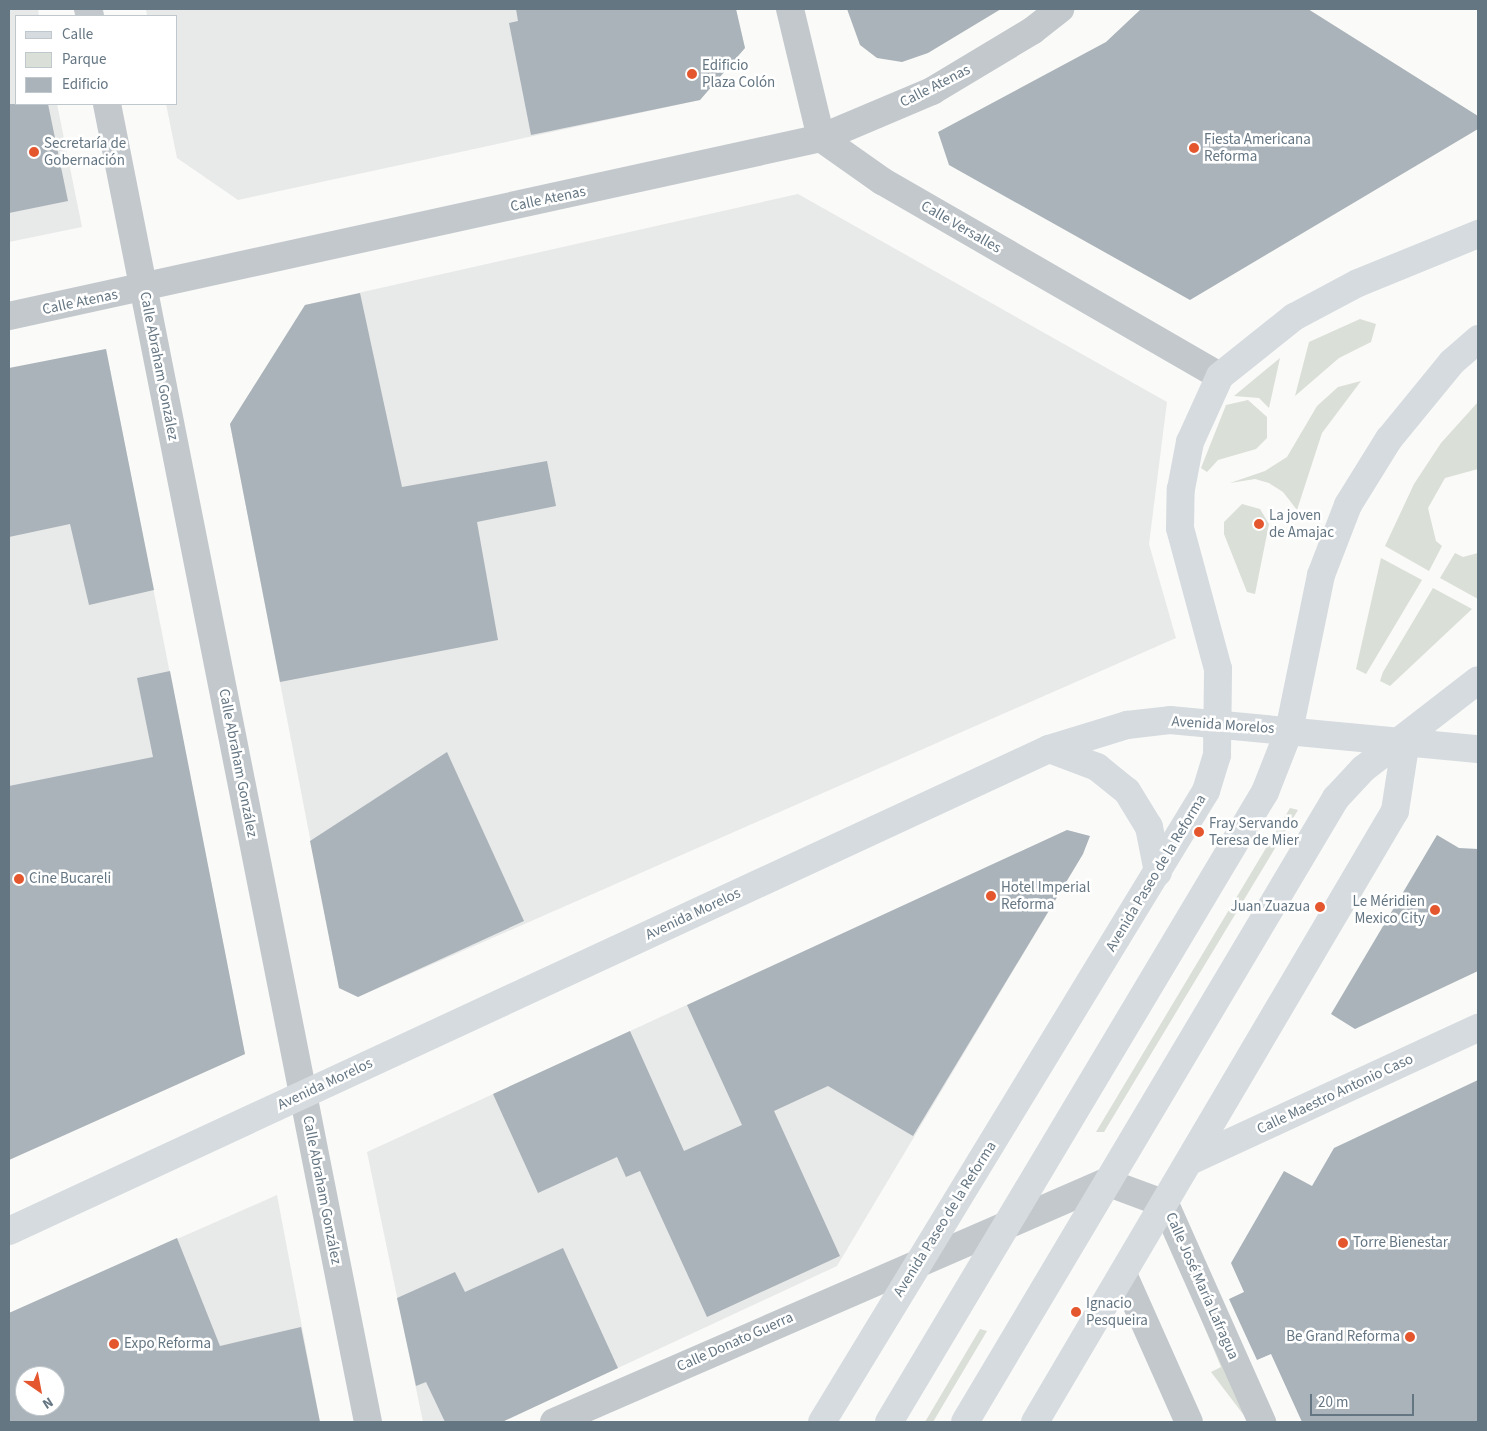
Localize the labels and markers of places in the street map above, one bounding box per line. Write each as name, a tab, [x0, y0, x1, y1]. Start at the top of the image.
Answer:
place label: Edificio Plaza Colón	[702, 56, 775, 91]
marker: Edificio Plaza Colón	[686, 68, 698, 80]
place label: Fiesta Americana Reforma	[1204, 130, 1311, 165]
place label: Secretaría de Gobernación	[44, 134, 126, 169]
marker: Fiesta Americana Reforma	[1188, 142, 1200, 154]
marker: Secretaría de Gobernación	[28, 146, 40, 158]
place label: La joven de Amajac	[1269, 506, 1334, 541]
marker: La joven de Amajac	[1253, 518, 1265, 530]
place label: Fray Servando Teresa de Mier	[1209, 814, 1299, 849]
marker: Fray Servando Teresa de Mier	[1193, 826, 1205, 838]
place label: Cine Bucareli	[29, 870, 111, 888]
marker: Cine Bucareli	[13, 873, 25, 885]
place label: Hotel Imperial Reforma	[1001, 878, 1090, 913]
marker: Hotel Imperial Reforma	[985, 890, 997, 902]
place label: Le Méridien Mexico City	[1353, 892, 1425, 927]
place label: Juan Zuazua	[1230, 898, 1310, 916]
marker: Juan Zuazua	[1314, 901, 1326, 913]
marker: Le Méridien Mexico City	[1429, 904, 1441, 916]
place label: Torre Bienestar	[1353, 1234, 1448, 1252]
marker: Torre Bienestar	[1337, 1237, 1349, 1249]
place label: Ignacio Pesqueira	[1086, 1294, 1148, 1329]
marker: Ignacio Pesqueira	[1070, 1306, 1082, 1318]
place label: Be Grand Reforma	[1286, 1328, 1400, 1346]
marker: Be Grand Reforma	[1404, 1331, 1416, 1343]
place label: Expo Reforma	[124, 1335, 211, 1353]
marker: Expo Reforma	[108, 1338, 120, 1350]

